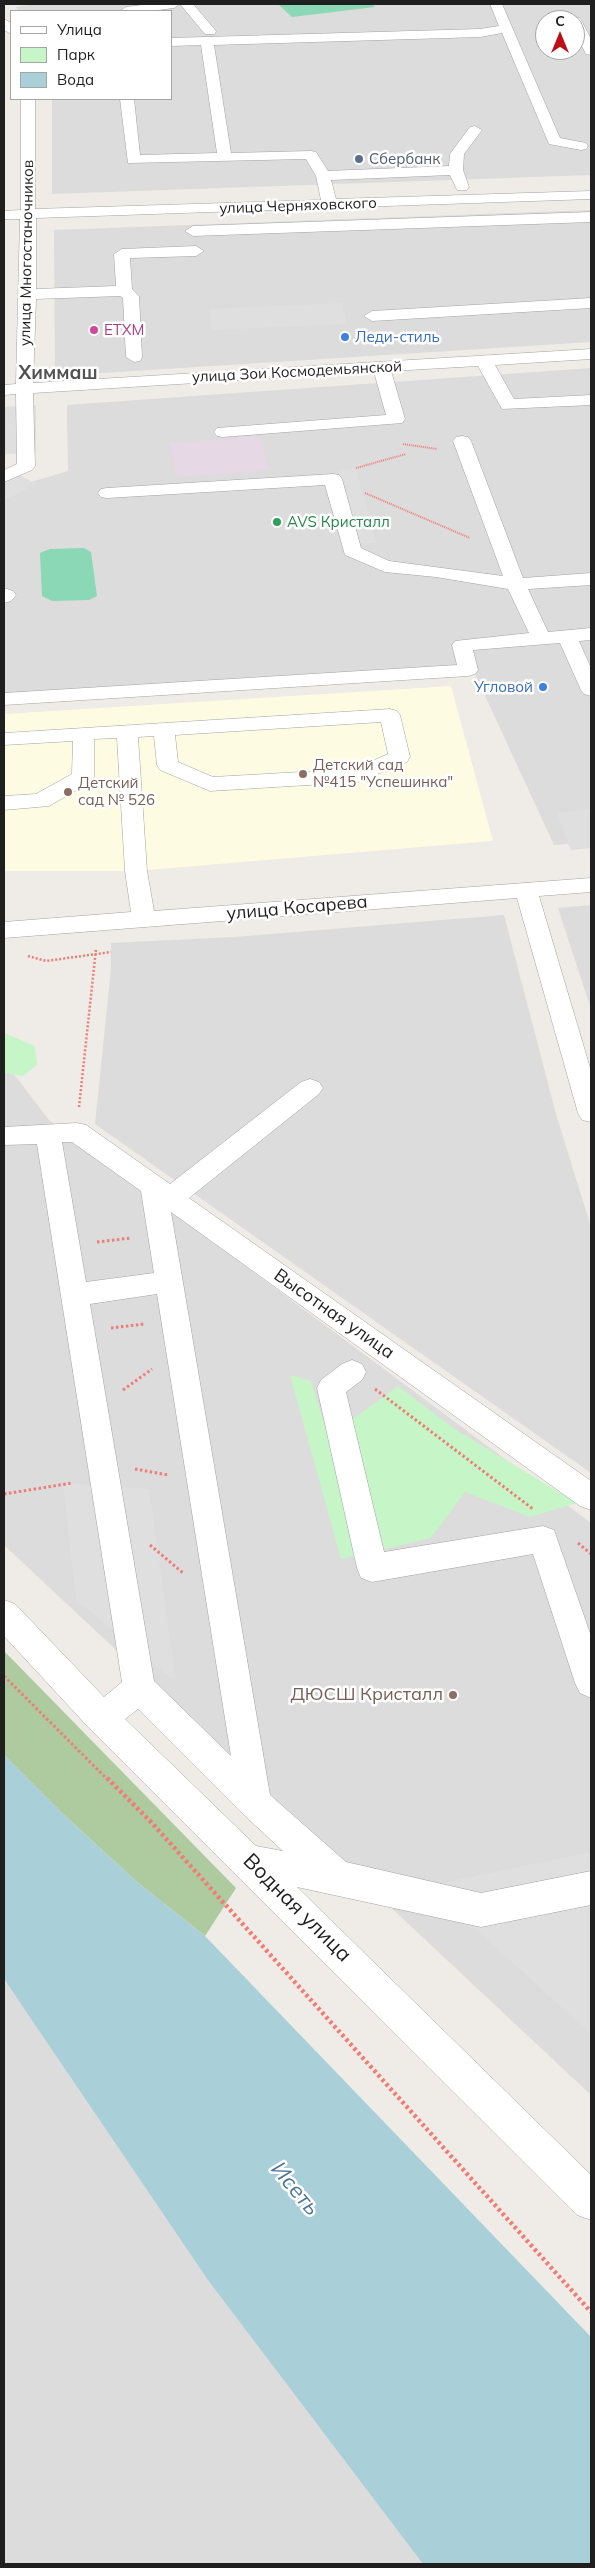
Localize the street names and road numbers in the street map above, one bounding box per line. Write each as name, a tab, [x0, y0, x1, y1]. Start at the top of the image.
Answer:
street label: улица Многостаночников	[16, 160, 38, 346]
street label: улица Черняховского	[219, 194, 377, 218]
street label: улица Зои Космодемьянской	[192, 358, 402, 386]
street label: улица Косарева	[226, 891, 368, 925]
street label: Высотная улица	[270, 1264, 398, 1364]
street label: Водная улица	[238, 1849, 356, 1967]

